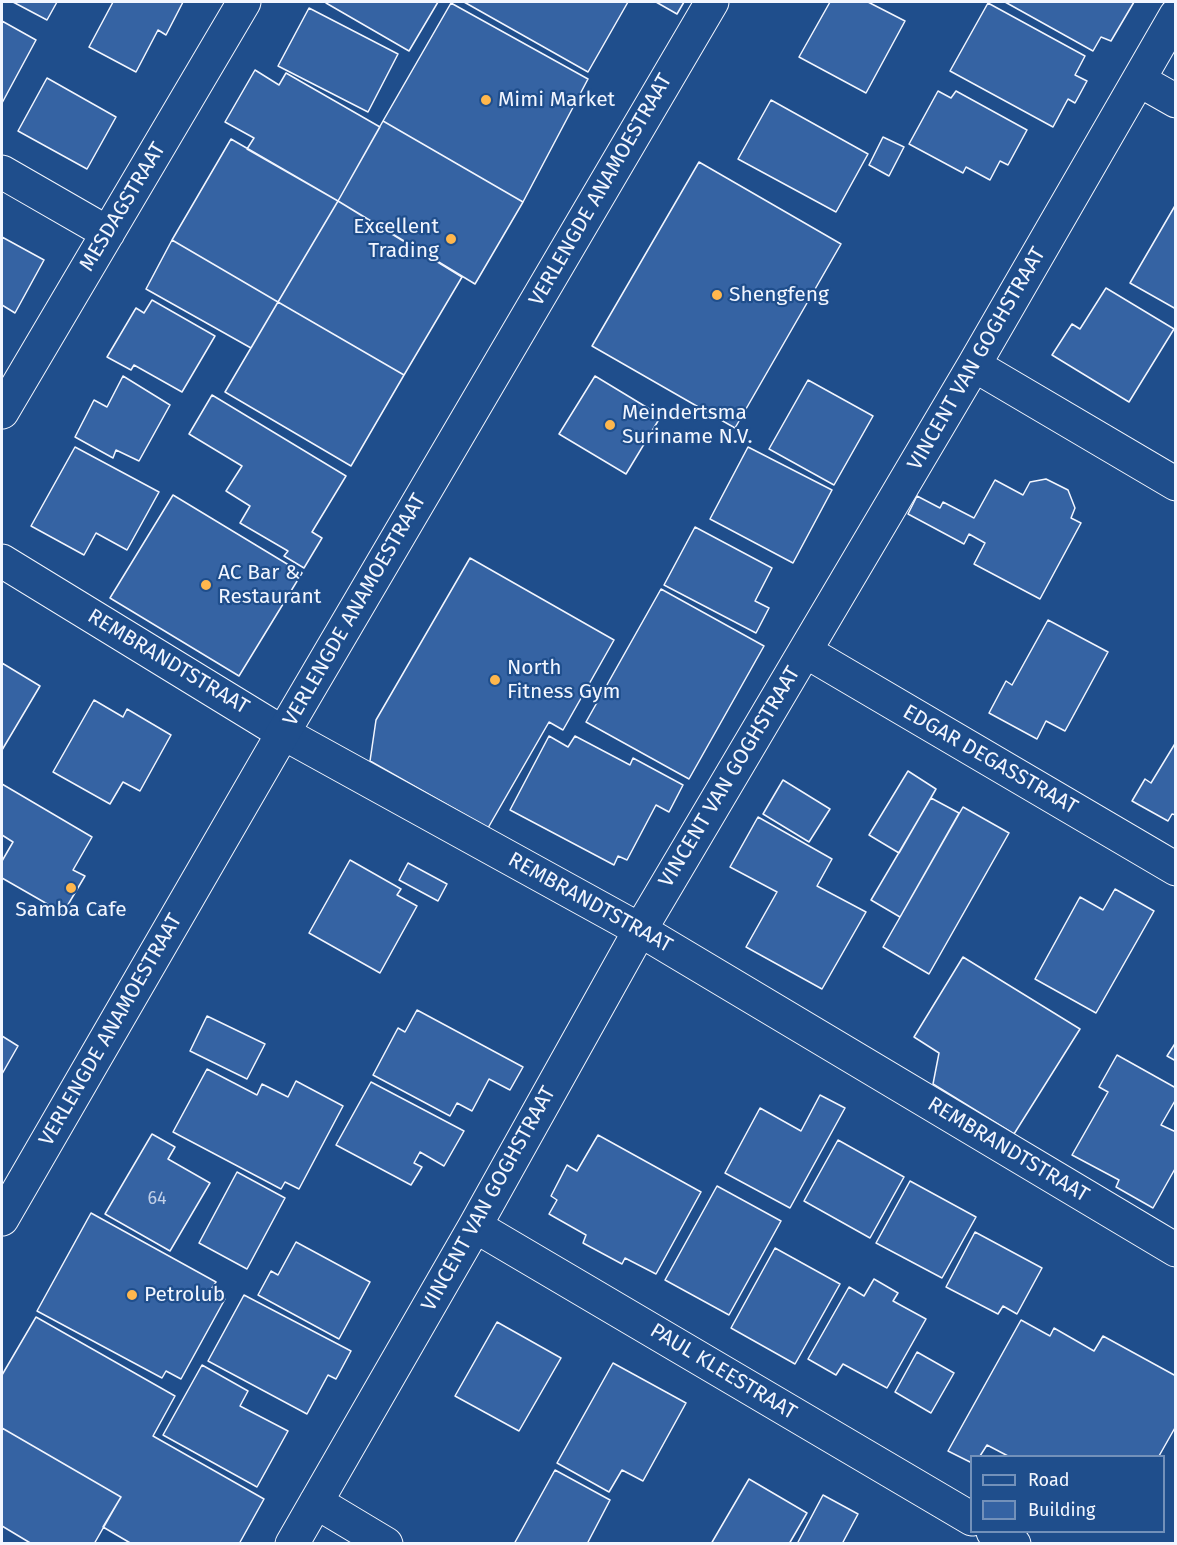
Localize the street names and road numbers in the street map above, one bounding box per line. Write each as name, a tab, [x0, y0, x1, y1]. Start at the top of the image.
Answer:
street label: VERLENGDE ANAMOESTRAAT	[524, 69, 678, 311]
street label: MESDAGSTRAAT	[75, 138, 171, 276]
street label: VINCENT VAN GOGHSTRAAT	[903, 243, 1051, 475]
street label: VERLENGDE ANAMOESTRAAT	[278, 489, 432, 731]
street label: REMBRANDTSTRAAT	[83, 604, 253, 720]
street label: VINCENT VAN GOGHSTRAAT	[654, 662, 806, 892]
street label: EDGAR DEGASSTRAAT	[898, 700, 1082, 820]
street label: REMBRANDTSTRAAT	[504, 847, 676, 959]
street label: VERLENGDE ANAMOESTRAAT	[34, 909, 188, 1151]
street label: VINCENT VAN GOGHSTRAAT	[417, 1082, 561, 1316]
street label: REMBRANDTSTRAAT	[923, 1092, 1093, 1208]
street label: PAUL KLEESTRAAT	[645, 1318, 801, 1426]

